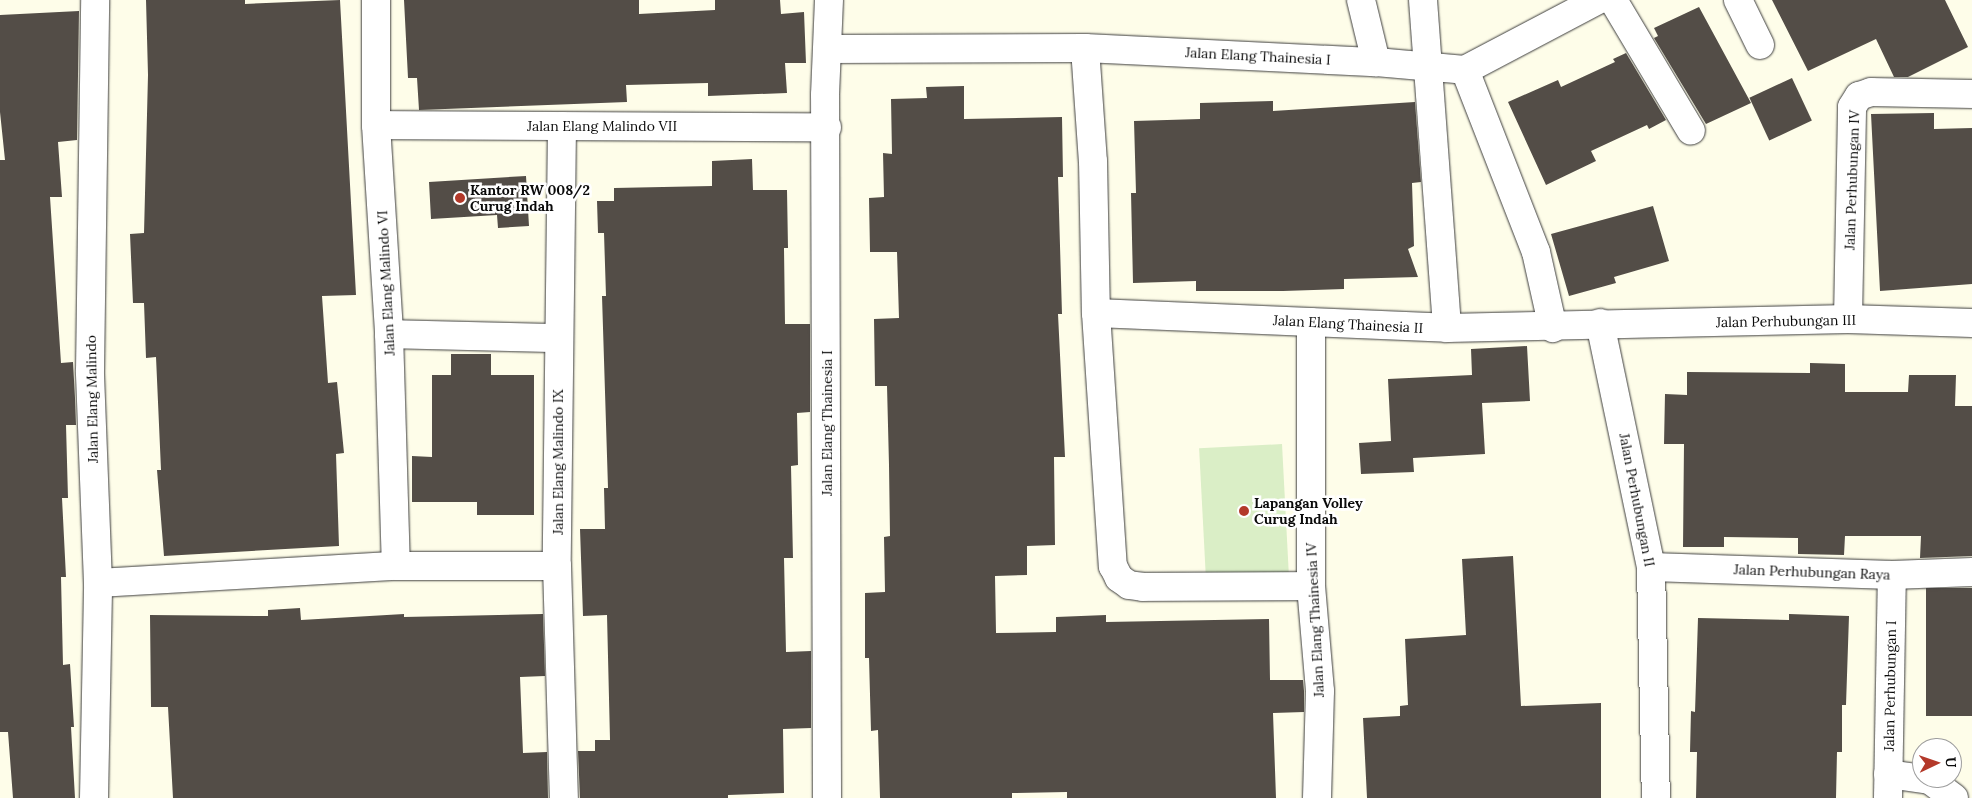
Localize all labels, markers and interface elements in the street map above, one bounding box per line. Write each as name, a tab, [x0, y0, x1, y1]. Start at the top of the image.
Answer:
street label: Jalan Elang Thainesia I	[1185, 44, 1331, 68]
street label: Jalan Perhubungan IV	[1841, 110, 1863, 250]
street label: Jalan Elang Malindo VII	[527, 118, 677, 134]
place label: Kantor RW 008/2 Curug Indah	[470, 182, 590, 214]
marker: Kantor RW 008/2 Curug Indah	[454, 192, 466, 204]
street label: Jalan Elang Malindo VI	[374, 210, 398, 356]
street label: Jalan Perhubungan III	[1716, 311, 1856, 331]
street label: Jalan Elang Thainesia II	[1272, 312, 1424, 336]
street label: Jalan Elang Malindo	[82, 335, 102, 463]
street label: Jalan Elang Thainesia I	[819, 350, 835, 496]
street label: Jalan Elang Malindo IX	[550, 389, 566, 535]
street label: Jalan Perhubungan II	[1616, 432, 1658, 568]
place label: Lapangan Volley Curug Indah	[1254, 495, 1363, 528]
marker: Lapangan Volley Curug Indah	[1238, 505, 1250, 517]
street label: Jalan Elang Thainesia IV	[1303, 542, 1327, 698]
street label: Jalan Perhubungan Raya	[1733, 561, 1891, 583]
street label: Jalan Perhubungan I	[1880, 620, 1900, 752]
north arrow	[1912, 738, 1962, 788]
text: U	[1942, 756, 1960, 768]

